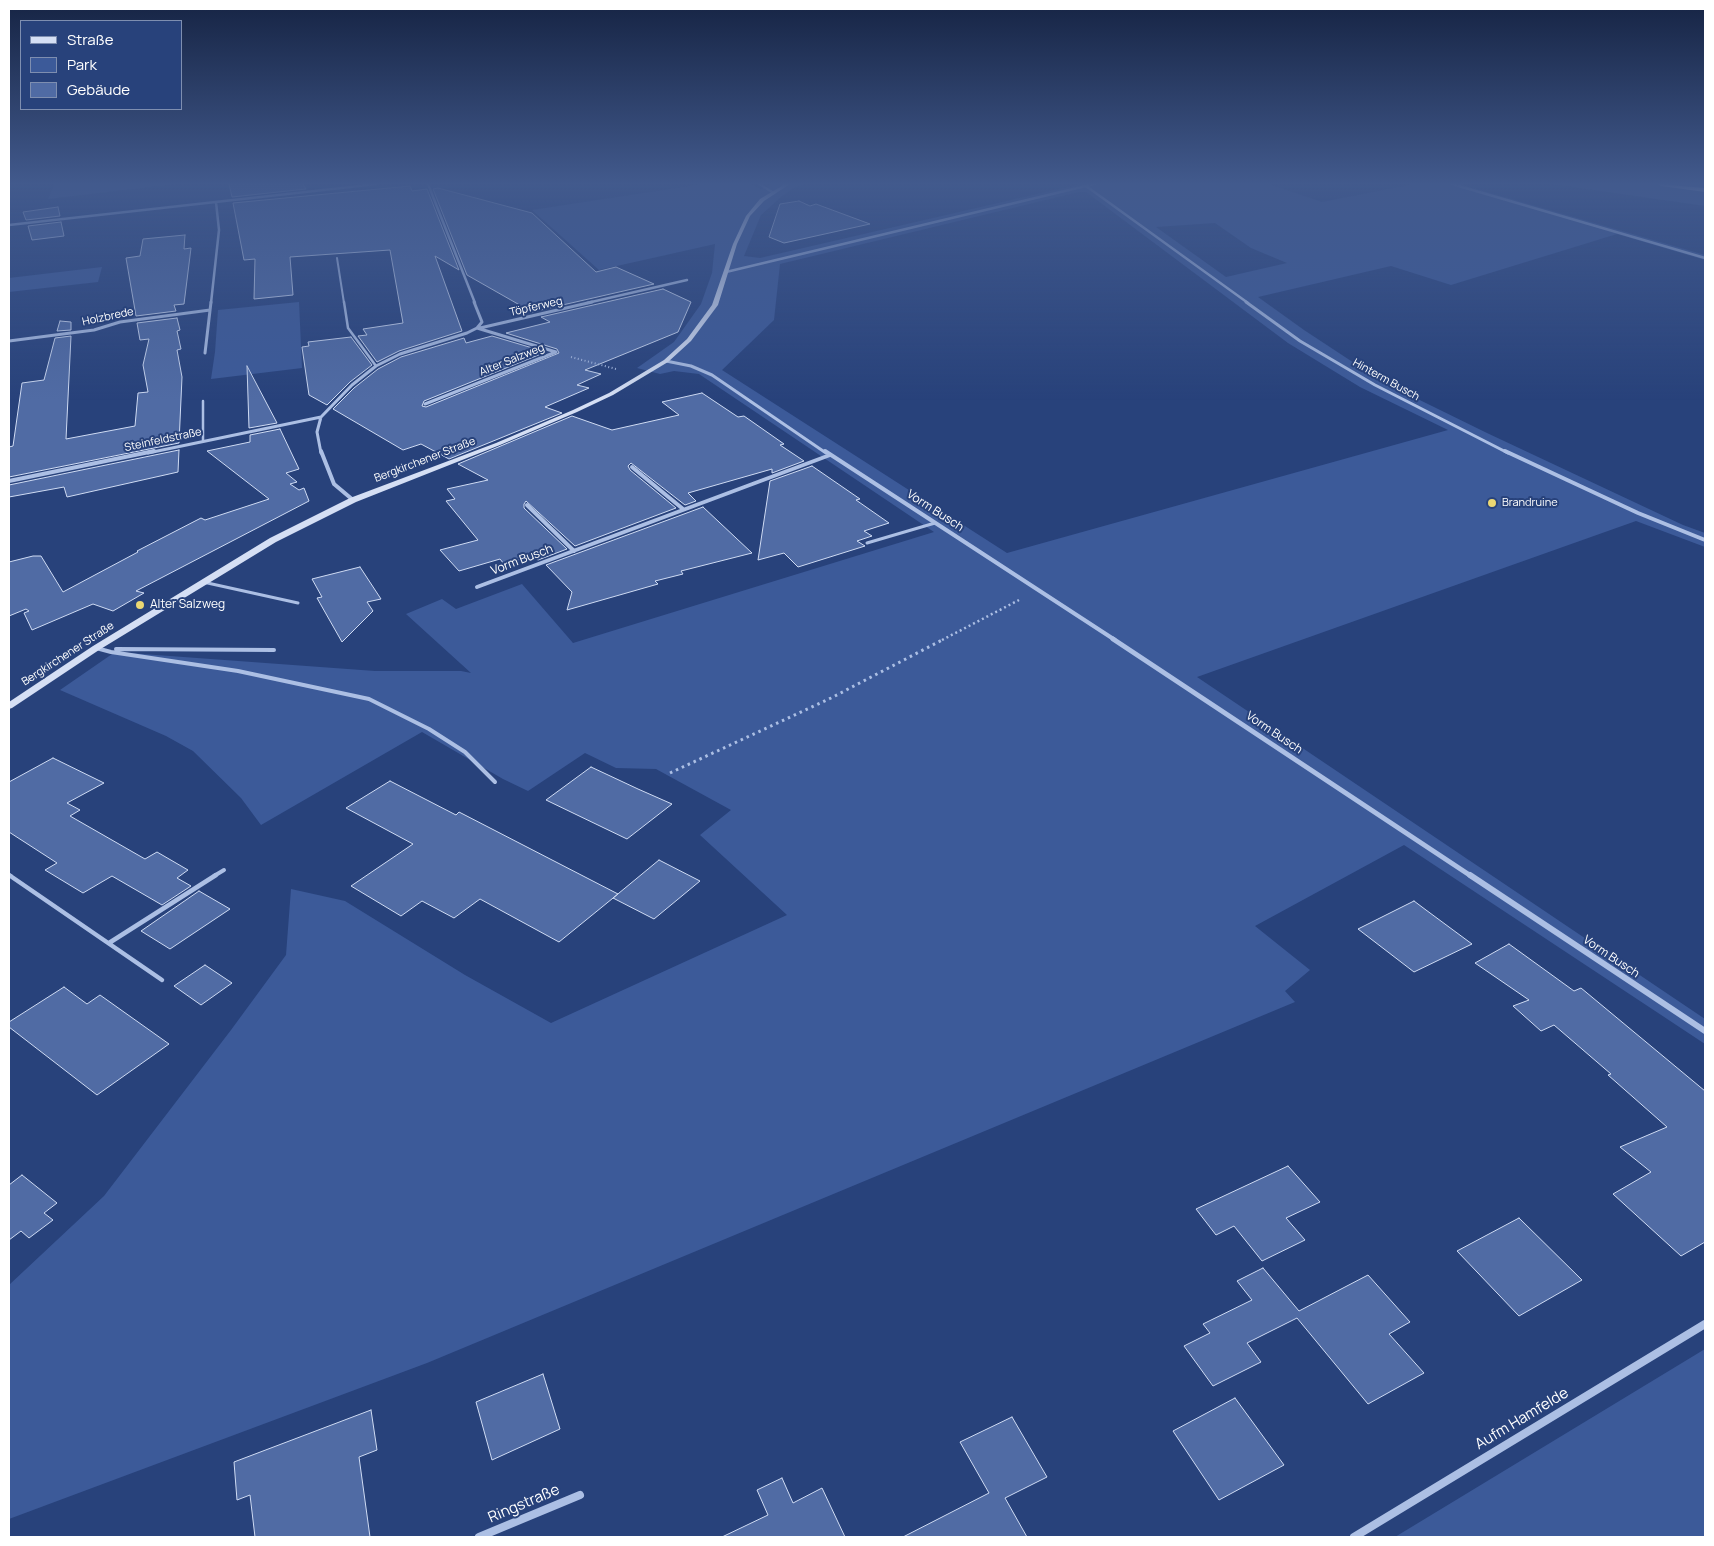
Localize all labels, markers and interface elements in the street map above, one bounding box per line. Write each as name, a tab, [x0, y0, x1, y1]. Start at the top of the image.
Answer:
legend	[20, 20, 182, 110]
text: Straße	[67, 29, 113, 50]
text: Park	[67, 54, 97, 75]
text: Gebäude	[67, 79, 130, 100]
street label: Töpferweg	[508, 295, 564, 319]
street label: Holzbrede	[81, 305, 135, 329]
street label: Alter Salzweg	[478, 341, 546, 379]
street label: Hinterm Busch	[1350, 356, 1422, 404]
street label: Steinfeldstraße	[123, 425, 203, 455]
street label: Bergkirchener Straße	[373, 435, 477, 485]
street label: Vorm Busch	[904, 487, 966, 535]
place label: Brandruine	[1502, 496, 1558, 510]
marker: Brandruine	[1486, 497, 1498, 509]
street label: Vorm Busch	[489, 542, 555, 578]
place label: Alter Salzweg	[150, 598, 225, 612]
marker: Alter Salzweg	[134, 599, 146, 611]
street label: Bergkirchener Straße	[19, 619, 117, 689]
street label: Vorm Busch	[1243, 709, 1305, 757]
street label: Vorm Busch	[1580, 933, 1642, 981]
street label: Aufm Hamfelde	[1472, 1384, 1572, 1454]
street label: Ringstraße	[486, 1481, 562, 1527]

